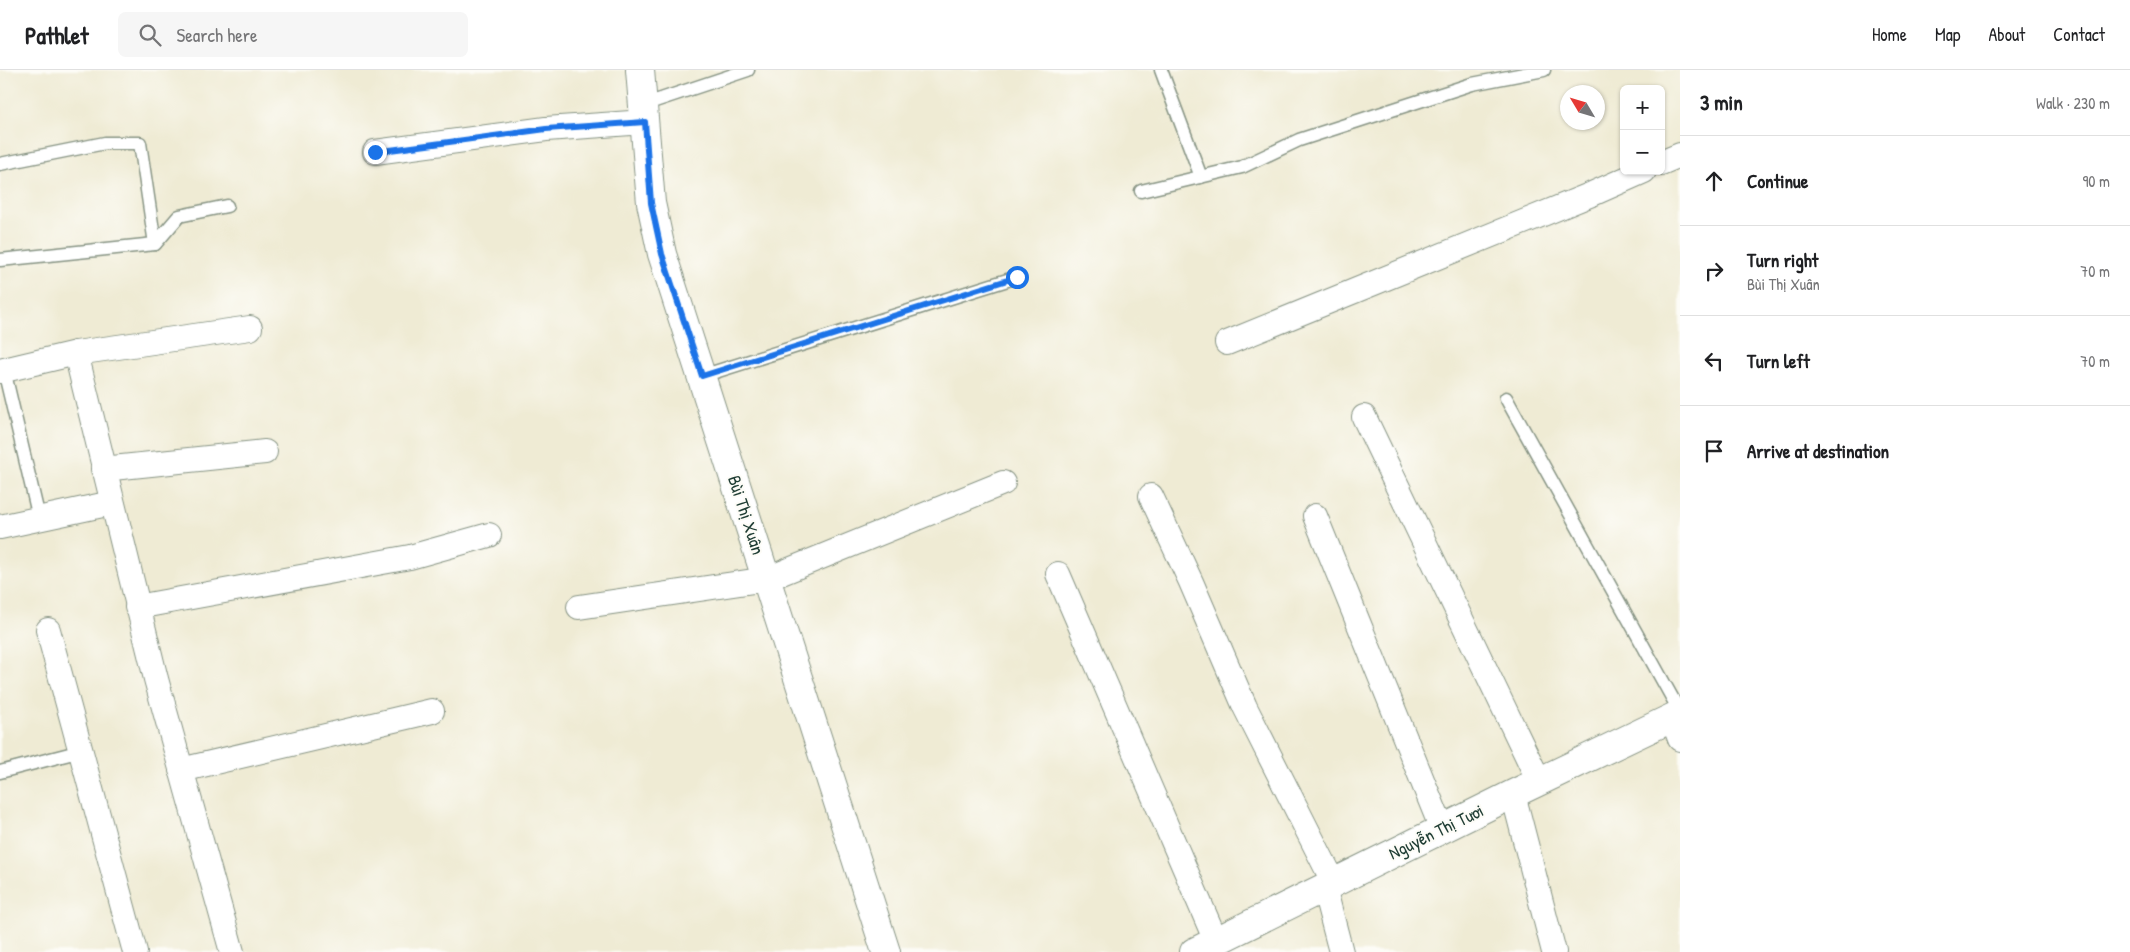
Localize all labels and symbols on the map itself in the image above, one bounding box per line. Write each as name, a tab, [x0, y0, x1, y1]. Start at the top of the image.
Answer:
north arrow	[1560, 85, 1605, 130]
route end	[364, 141, 387, 164]
route start	[1006, 266, 1029, 289]
street label: Bùi Thị Xuân	[722, 472, 771, 558]
street label: Nguyễn Thị Tươi	[1384, 798, 1488, 865]

